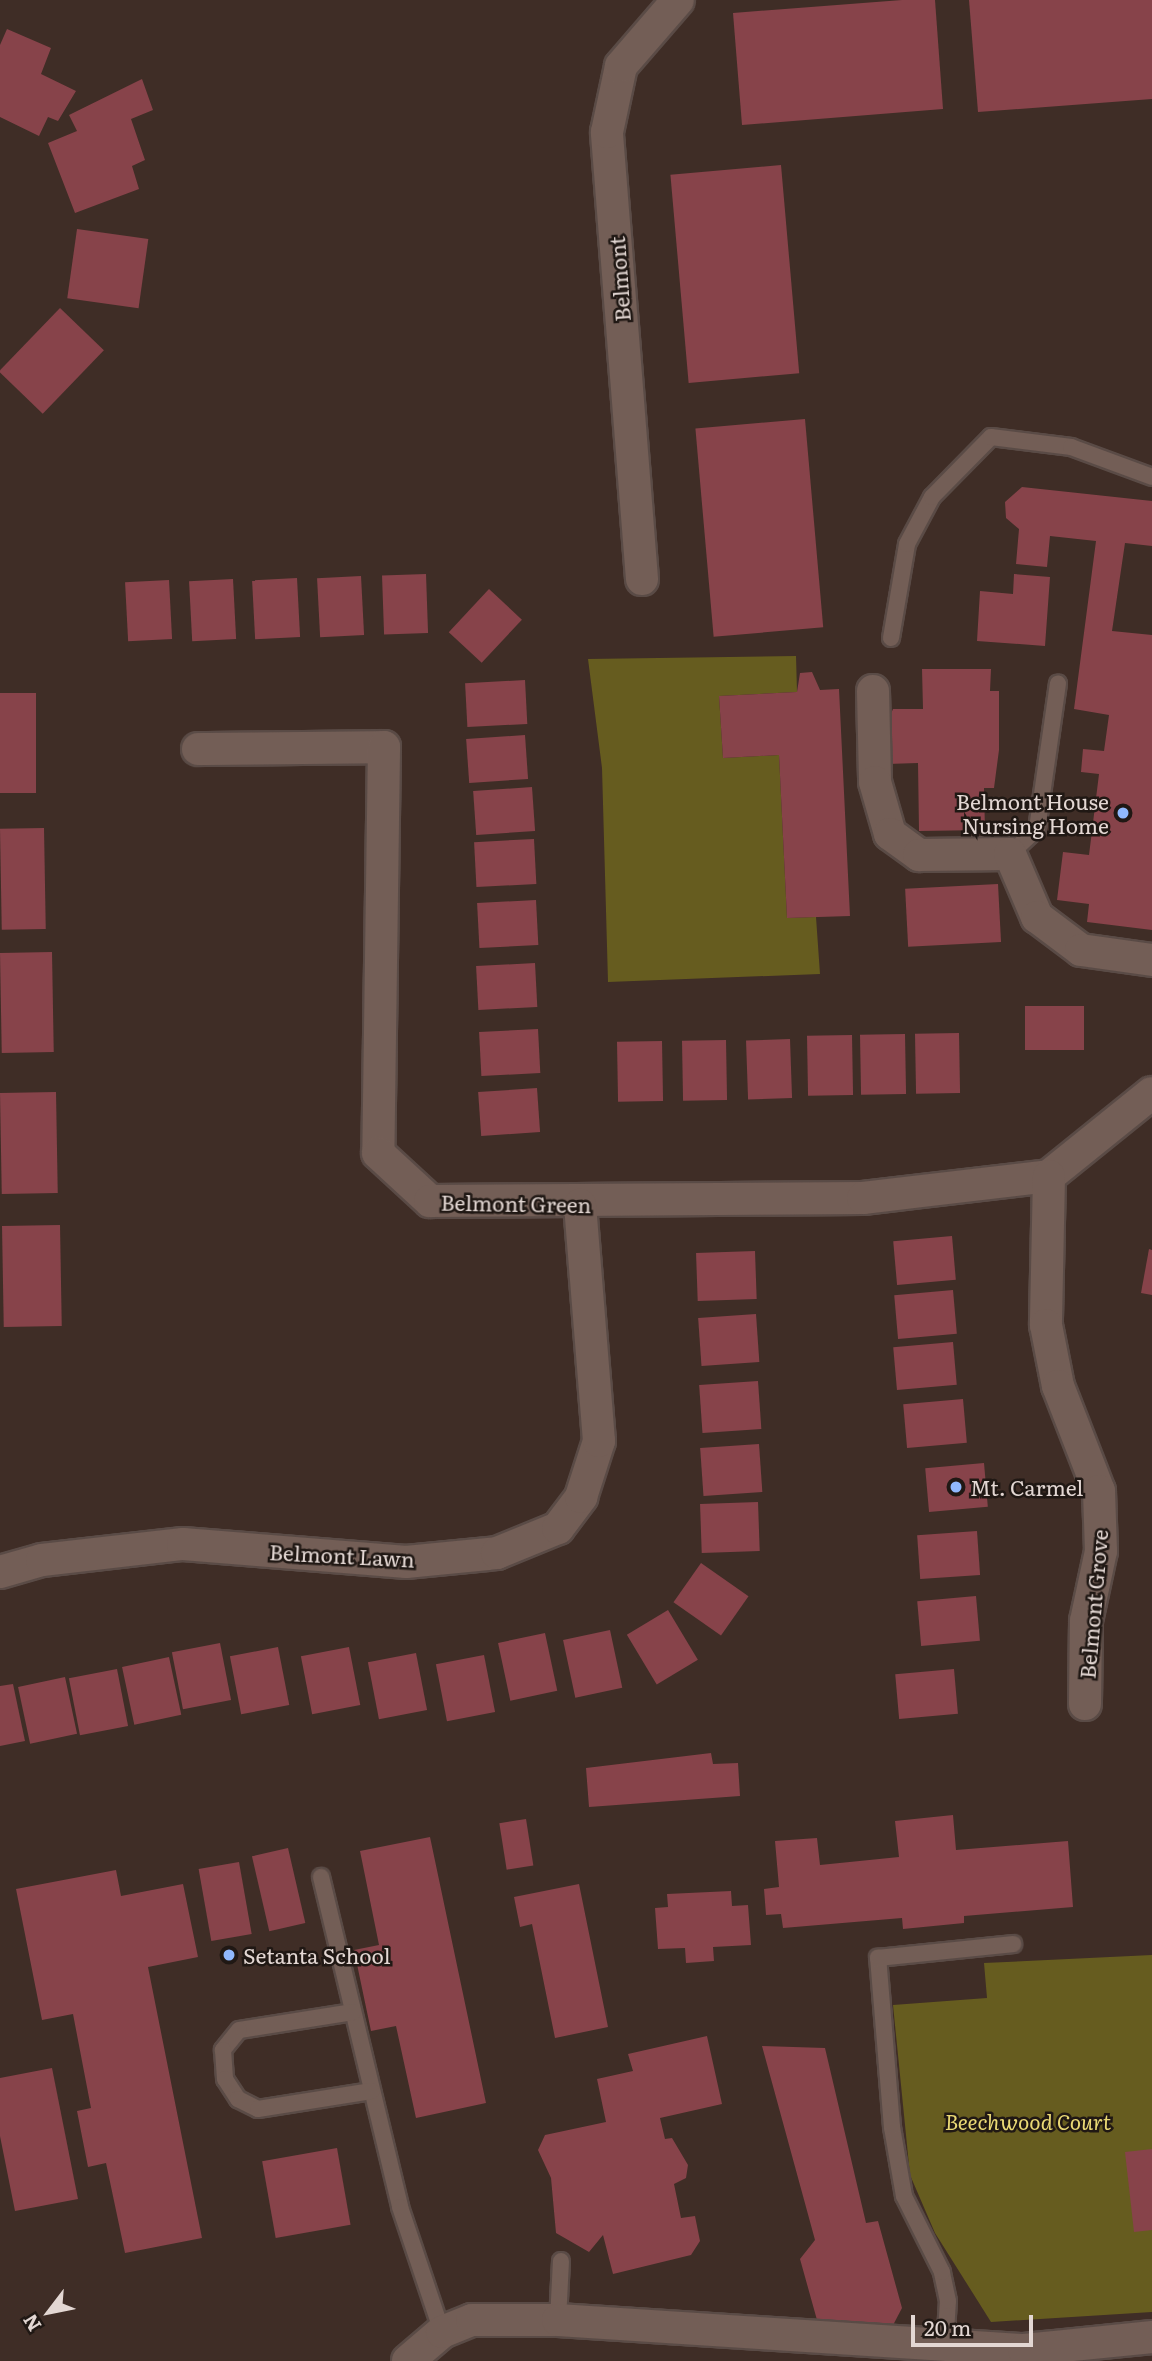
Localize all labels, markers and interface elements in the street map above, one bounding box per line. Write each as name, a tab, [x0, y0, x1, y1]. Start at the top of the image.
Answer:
street label: Belmont	[603, 235, 635, 323]
place label: Belmont House Nursing Home	[956, 788, 1109, 838]
marker: Belmont House Nursing Home	[1115, 805, 1131, 821]
street label: Belmont Green	[440, 1189, 592, 1217]
place label: Mt. Carmel	[970, 1474, 1083, 1500]
marker: Mt. Carmel	[948, 1479, 964, 1495]
street label: Belmont Grove	[1074, 1528, 1112, 1680]
street label: Belmont Lawn	[269, 1539, 415, 1571]
place label: Setanta School	[243, 1942, 391, 1968]
marker: Setanta School	[221, 1947, 237, 1963]
park label: Beechwood Court	[945, 2108, 1111, 2134]
north arrow	[14, 2277, 84, 2347]
scale bar	[914, 2302, 1036, 2346]
text: N	[15, 2309, 47, 2337]
text: 20 m	[924, 2311, 971, 2342]

